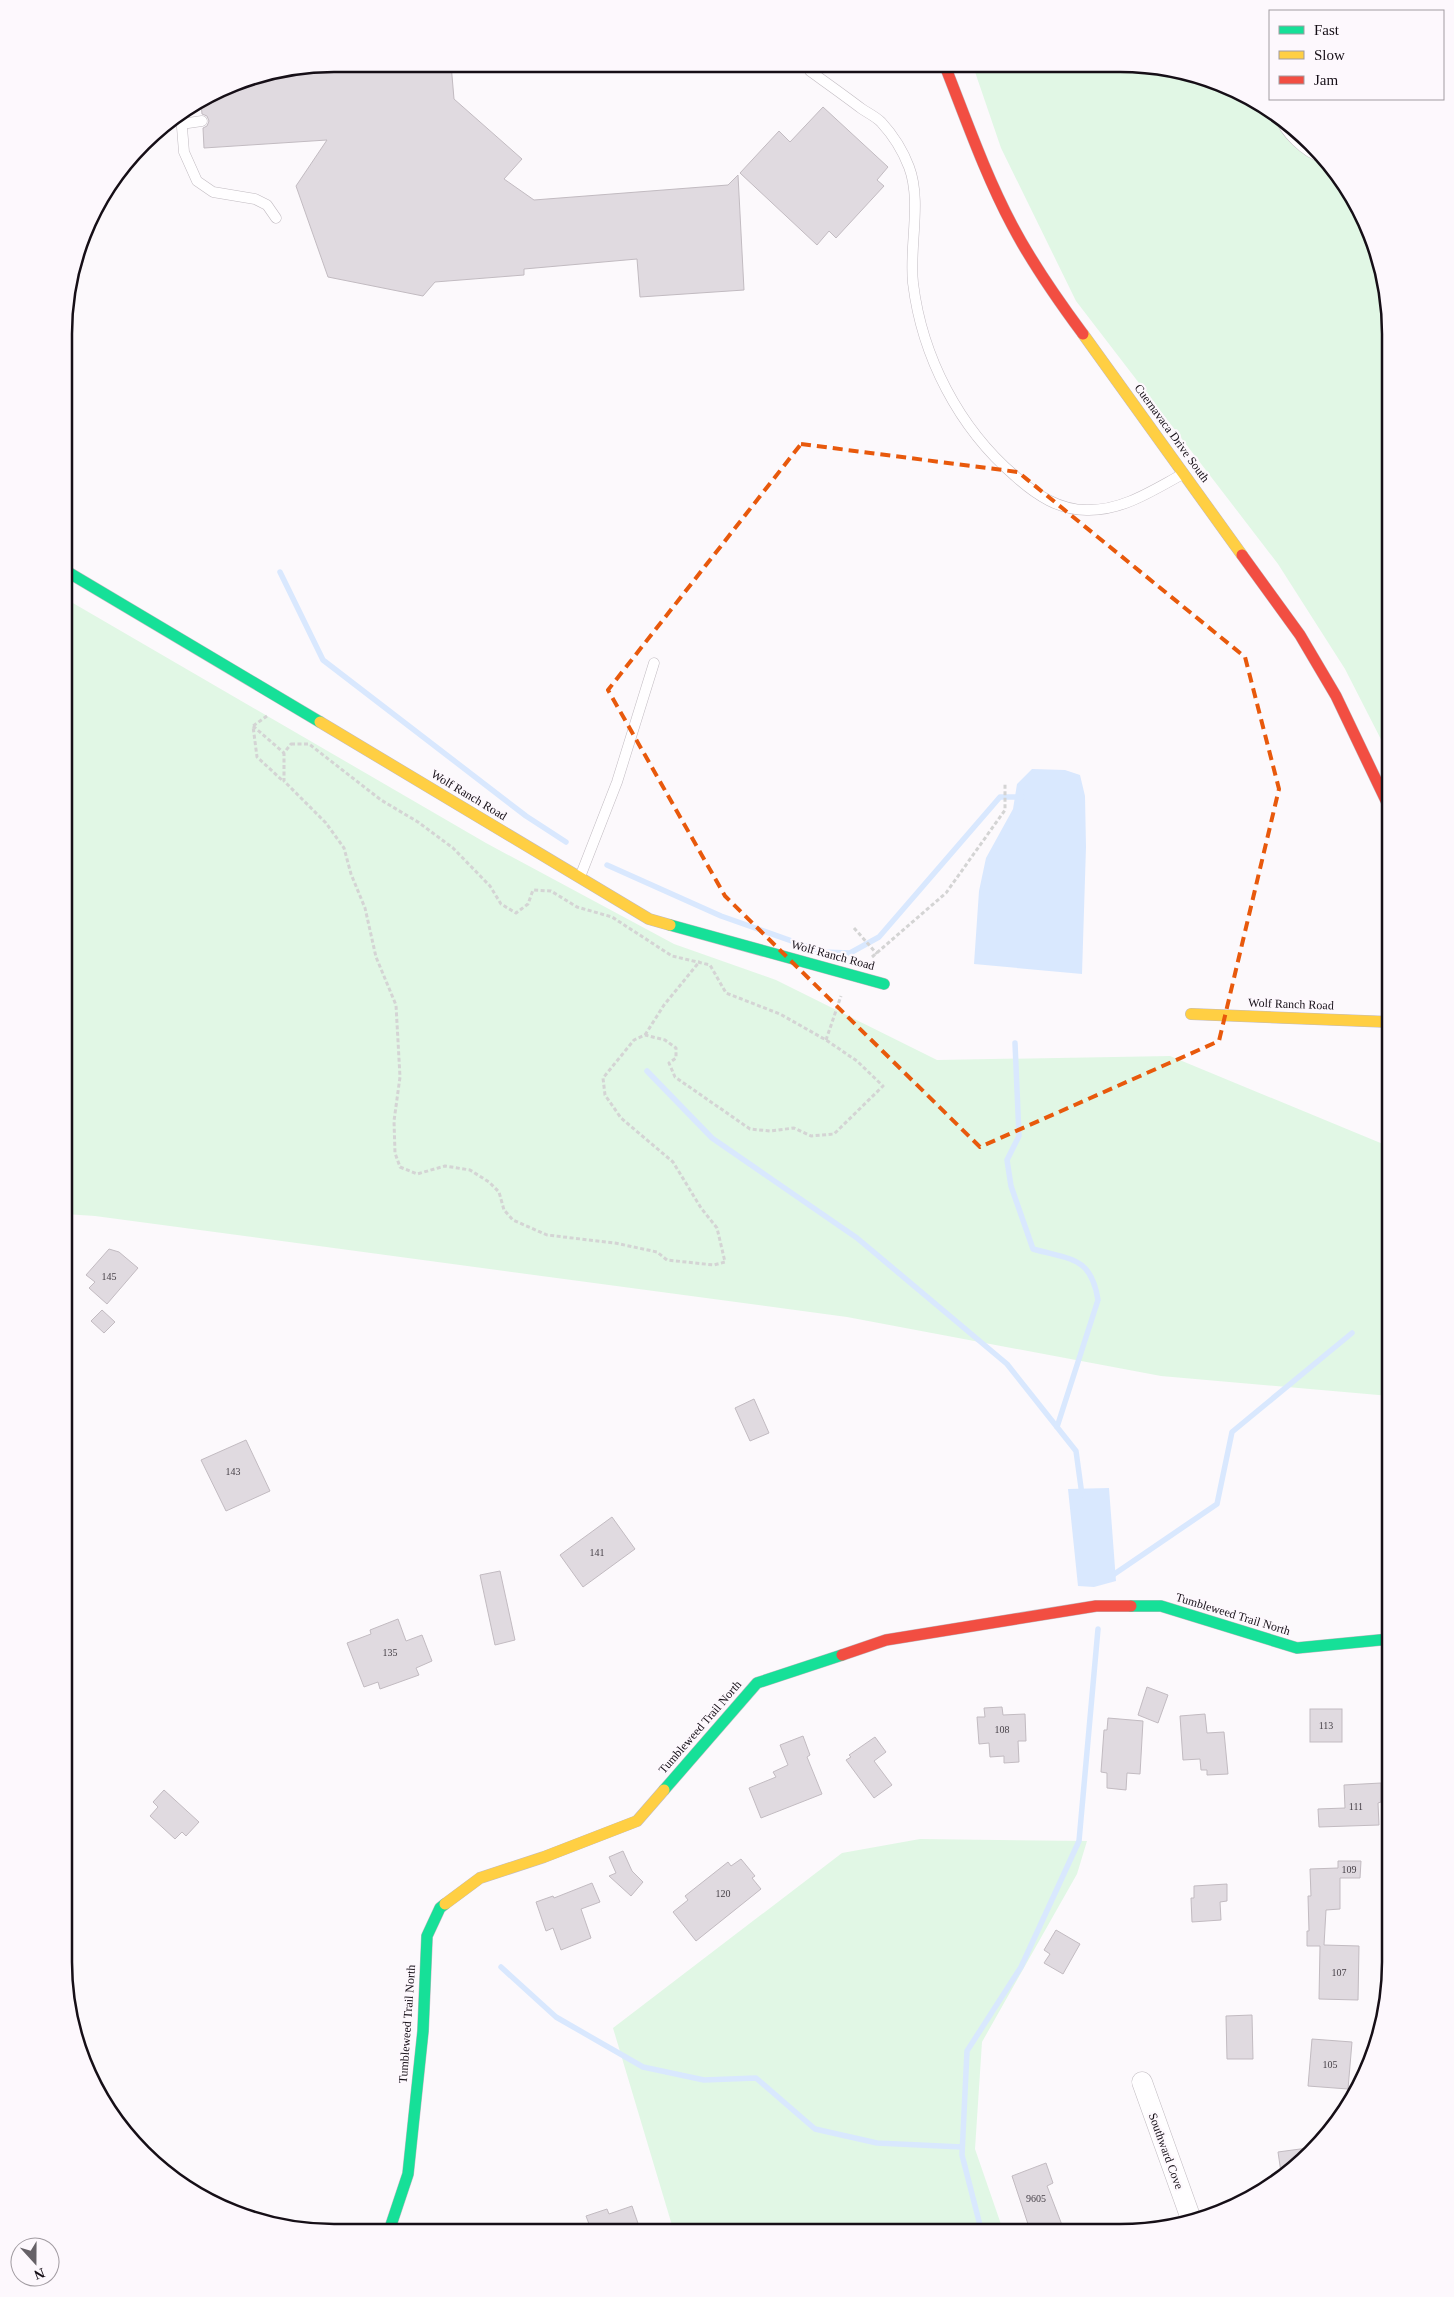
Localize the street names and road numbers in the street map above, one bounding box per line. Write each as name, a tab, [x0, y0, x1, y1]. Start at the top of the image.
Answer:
street label: Cuernavaca Drive South	[1132, 381, 1212, 485]
street label: Wolf Ranch Road	[429, 767, 509, 823]
street label: Wolf Ranch Road	[790, 937, 876, 973]
street label: Wolf Ranch Road	[1248, 996, 1334, 1012]
street label: Tumbleweed Trail North	[1174, 1590, 1292, 1638]
street label: Tumbleweed Trail North	[656, 1678, 744, 1776]
street label: Tumbleweed Trail North	[396, 1964, 418, 2084]
street label: Southward Cove	[1146, 2111, 1186, 2191]

